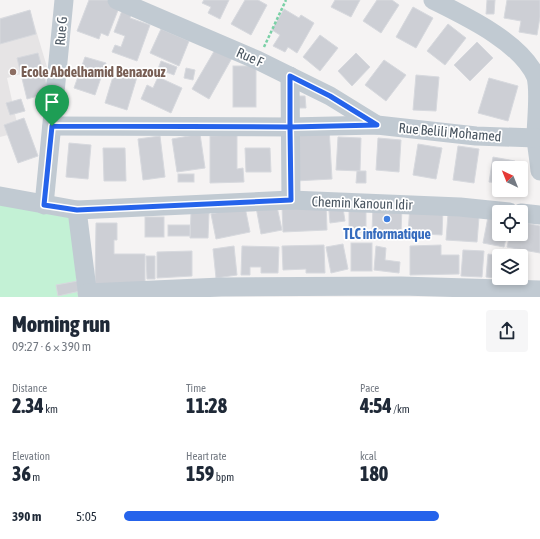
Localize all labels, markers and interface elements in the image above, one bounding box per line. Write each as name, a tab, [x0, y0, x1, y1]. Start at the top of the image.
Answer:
street label: Rue G	[52, 16, 70, 46]
street label: Rue F	[234, 44, 266, 70]
place label: Ecole Abdelhamid Benazouz	[21, 64, 166, 80]
marker: Ecole Abdelhamid Benazouz	[8, 67, 18, 77]
pin	[35, 85, 69, 126]
icon: arrive	[41, 91, 63, 113]
street label: Rue Belili Mohamed	[398, 120, 502, 144]
north arrow	[492, 161, 528, 197]
map controls	[492, 161, 528, 285]
street label: Chemin Kanoun Idir	[311, 193, 414, 213]
button: locate	[492, 205, 528, 241]
marker: TLC informatique	[382, 214, 392, 224]
place label: TLC informatique	[343, 226, 431, 242]
button: layers	[492, 249, 528, 285]
button: share	[486, 310, 528, 352]
text: Morning run	[12, 311, 110, 337]
text: 09:27 · 6 × 390 m	[12, 339, 91, 354]
text: Distance	[12, 382, 47, 394]
text: Time	[186, 382, 206, 394]
text: Pace	[360, 382, 379, 394]
text: 2.34	[12, 394, 44, 417]
text: 11:28	[186, 394, 227, 417]
text: 4:54	[360, 394, 392, 417]
text: km	[44, 403, 58, 415]
text: /km	[392, 403, 410, 415]
text: Elevation	[12, 450, 50, 462]
text: Heart rate	[186, 450, 227, 462]
text: kcal	[360, 450, 377, 462]
text: 36	[12, 462, 31, 485]
text: 159	[186, 462, 214, 485]
text: 180	[360, 462, 388, 485]
text: m	[31, 471, 40, 483]
text: bpm	[214, 471, 234, 483]
text: 390 m	[12, 509, 41, 524]
text: 5:05	[76, 509, 97, 524]

